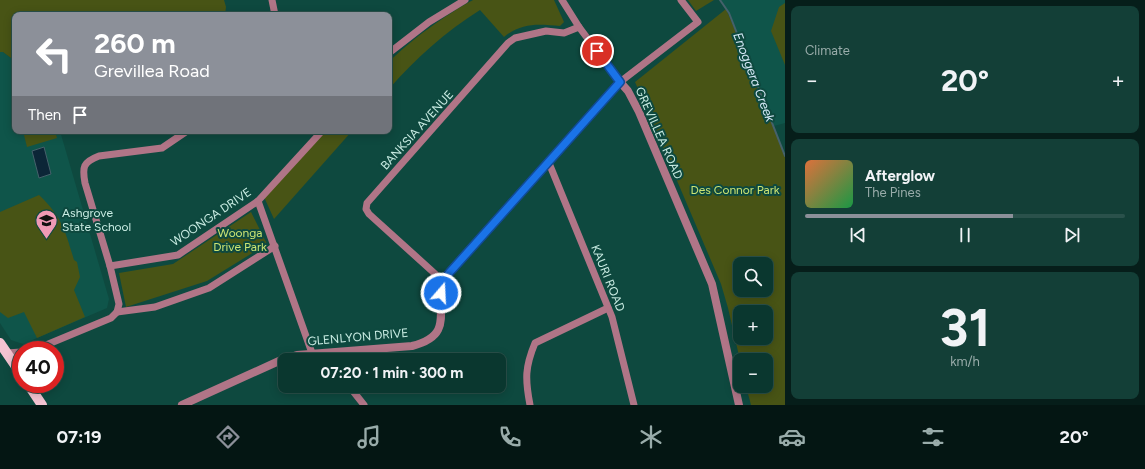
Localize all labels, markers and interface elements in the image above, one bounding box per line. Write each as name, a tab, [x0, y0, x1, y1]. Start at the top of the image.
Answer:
text: 260 m	[94, 26, 176, 60]
icon: left	[28, 28, 80, 80]
water label: Enoggera Creek	[730, 30, 778, 124]
pin	[580, 34, 614, 68]
icon: arrive	[586, 40, 608, 62]
text: Climate	[805, 43, 850, 58]
text: Grevillea Road	[94, 60, 210, 82]
text: 20°	[941, 62, 989, 99]
text: −	[805, 67, 819, 94]
text: +	[1111, 67, 1125, 94]
street label: GREVILLEA ROAD	[632, 85, 686, 181]
street label: BANKSIA AVENUE	[378, 88, 456, 172]
icon: arrive	[69, 104, 91, 126]
text: Then	[28, 106, 61, 124]
text: Afterglow	[865, 167, 935, 185]
park label: Des Connor Park	[690, 183, 780, 197]
street label: WOONGA DRIVE	[168, 185, 254, 249]
text: The Pines	[865, 185, 921, 200]
place label: Ashgrove State School	[62, 206, 131, 234]
school or university icon: Ashgrove State School	[33, 207, 59, 240]
icon: previous	[847, 224, 869, 246]
icon: pause	[954, 224, 976, 246]
icon: next	[1061, 224, 1083, 246]
park label: Woonga Drive Park	[213, 226, 267, 254]
street label: KAURI ROAD	[588, 243, 628, 313]
map controls	[733, 257, 773, 393]
button: search	[733, 257, 773, 297]
position arrow	[420, 272, 462, 314]
text: 31	[940, 297, 990, 359]
button: +	[733, 305, 773, 345]
street label: GLENLYON DRIVE	[307, 326, 409, 348]
speed limit sign: 40	[12, 341, 64, 393]
button: −	[733, 353, 773, 393]
text: km/h	[950, 354, 980, 369]
text: 07:20 · 1 min · 300 m	[321, 364, 463, 382]
icon: directions	[214, 423, 242, 451]
icon: music	[355, 423, 383, 451]
icon: phone	[496, 423, 524, 451]
icon: climate	[637, 423, 665, 451]
icon: car	[778, 423, 806, 451]
icon: filters	[919, 423, 947, 451]
text: 07:19	[56, 426, 102, 448]
text: 20°	[1060, 426, 1088, 448]

